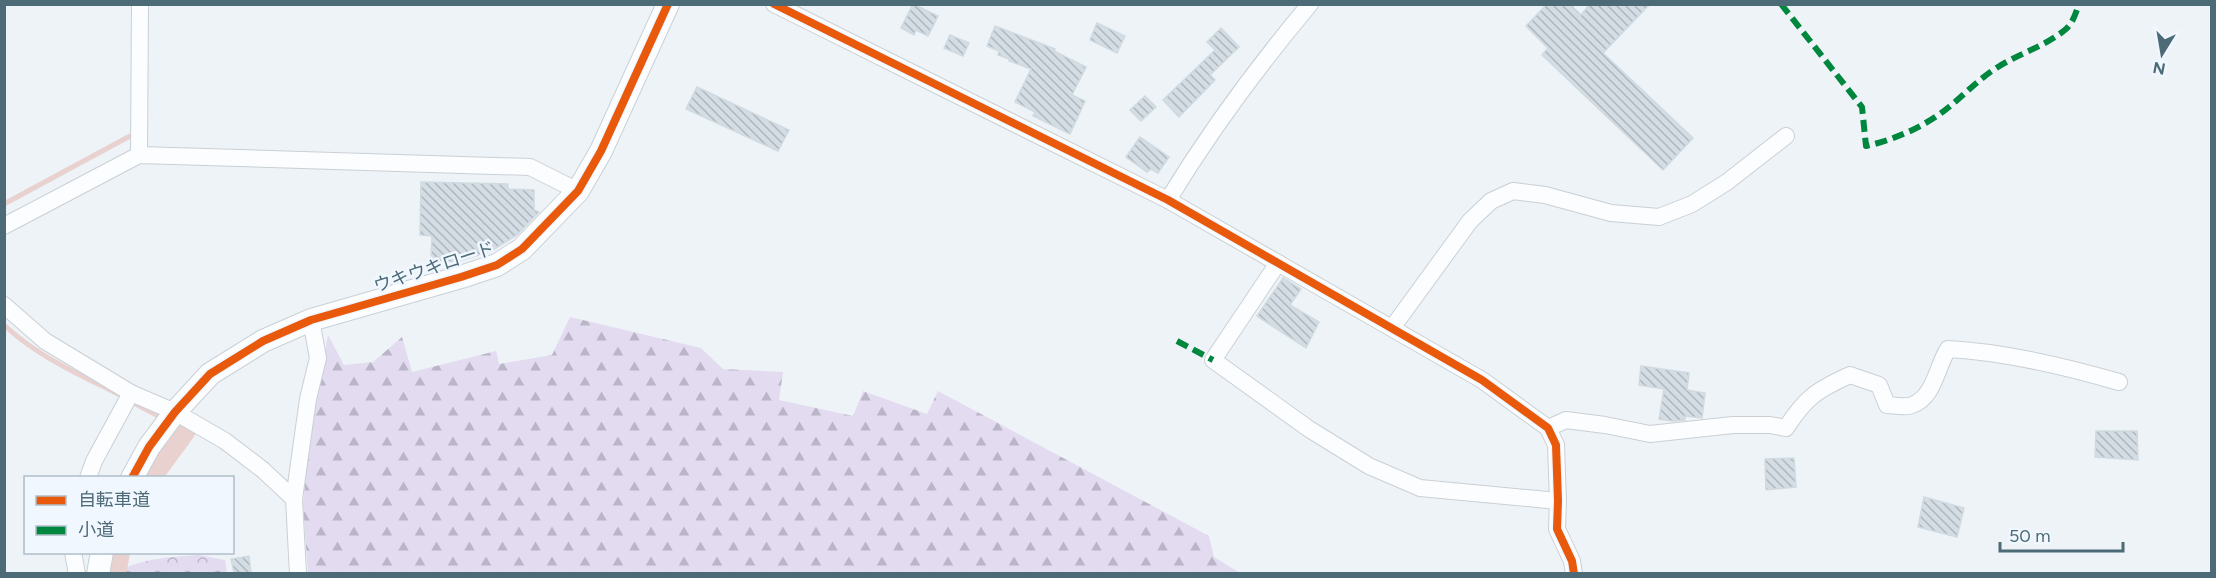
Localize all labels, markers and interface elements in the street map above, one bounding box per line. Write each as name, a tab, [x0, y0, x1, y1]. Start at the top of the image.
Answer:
north arrow	[2132, 24, 2192, 84]
text: N	[2151, 58, 2167, 79]
street label: ウキウキロード	[371, 237, 497, 297]
legend	[24, 476, 234, 554]
text: 自転車道	[78, 489, 150, 511]
scale bar	[2000, 515, 2123, 553]
text: 小道	[78, 519, 114, 541]
text: 50 m	[2009, 525, 2051, 547]

